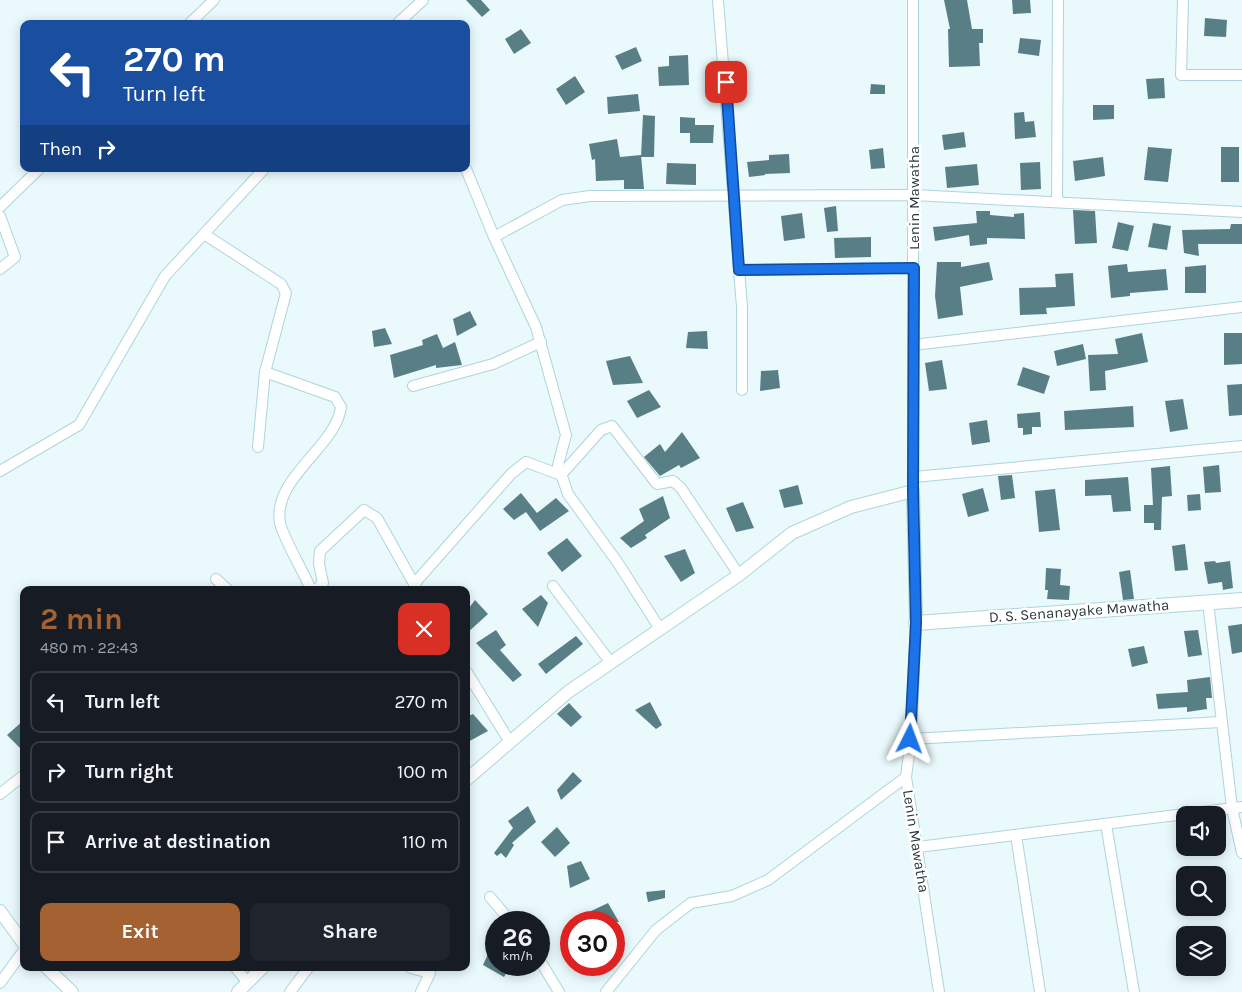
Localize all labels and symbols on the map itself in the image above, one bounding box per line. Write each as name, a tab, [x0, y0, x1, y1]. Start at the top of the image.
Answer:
pin	[705, 61, 747, 103]
street label: Lenin Mawatha	[905, 146, 923, 250]
street label: D. S. Senanayake Mawatha	[988, 596, 1170, 626]
position arrow	[883, 712, 935, 764]
street label: Lenin Mawatha	[899, 788, 933, 894]
speed limit sign: 30	[560, 911, 625, 976]

